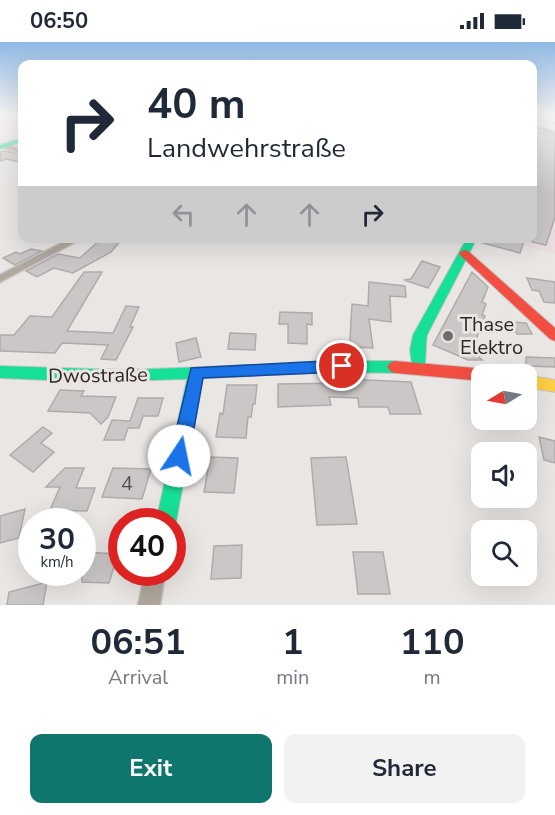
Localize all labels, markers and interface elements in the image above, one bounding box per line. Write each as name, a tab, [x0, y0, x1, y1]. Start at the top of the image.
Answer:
text: 06:50	[30, 6, 88, 36]
text: 40 m	[147, 76, 246, 133]
icon: right	[48, 84, 126, 162]
text: Landwehrstraße	[147, 130, 346, 167]
icon: left	[167, 198, 200, 231]
icon: ahead	[230, 198, 263, 231]
icon: ahead	[293, 198, 326, 231]
icon: right	[356, 198, 389, 231]
place label: Thase Elektro	[460, 311, 523, 361]
marker: Thase Elektro	[441, 329, 455, 343]
pin	[316, 340, 367, 391]
icon: arrive	[325, 349, 358, 382]
street label: Dwostraße	[48, 361, 148, 390]
north arrow	[471, 364, 537, 430]
map controls	[471, 364, 537, 586]
position arrow	[147, 424, 211, 488]
button: sound	[471, 442, 537, 508]
house number: 4	[121, 470, 133, 497]
speed limit sign: 40	[108, 508, 186, 586]
text: 30	[39, 519, 75, 560]
button: search	[471, 520, 537, 586]
text: km/h	[40, 552, 74, 572]
text: 06:51	[90, 618, 186, 667]
text: 1	[282, 618, 304, 667]
text: 110	[400, 618, 465, 667]
text: Arrival	[108, 664, 168, 691]
text: min	[276, 664, 309, 691]
text: m	[424, 664, 441, 691]
button: Exit	[30, 734, 272, 803]
button: Share	[284, 734, 525, 803]

